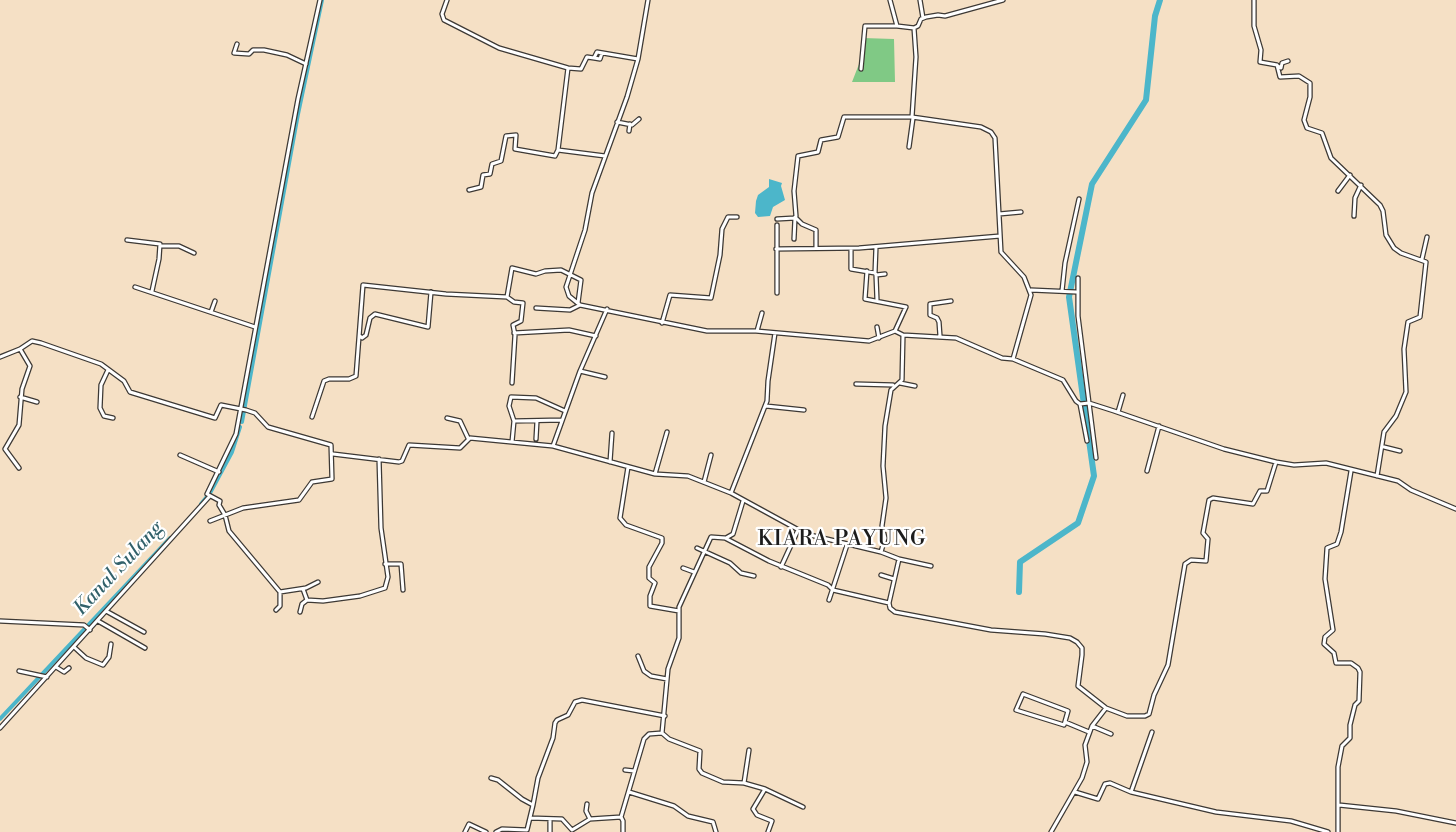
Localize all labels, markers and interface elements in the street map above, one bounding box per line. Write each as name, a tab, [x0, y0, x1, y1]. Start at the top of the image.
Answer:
water label: Kanal Sulang	[69, 517, 169, 621]
district label: KIARA PAYUNG	[756, 527, 928, 553]

